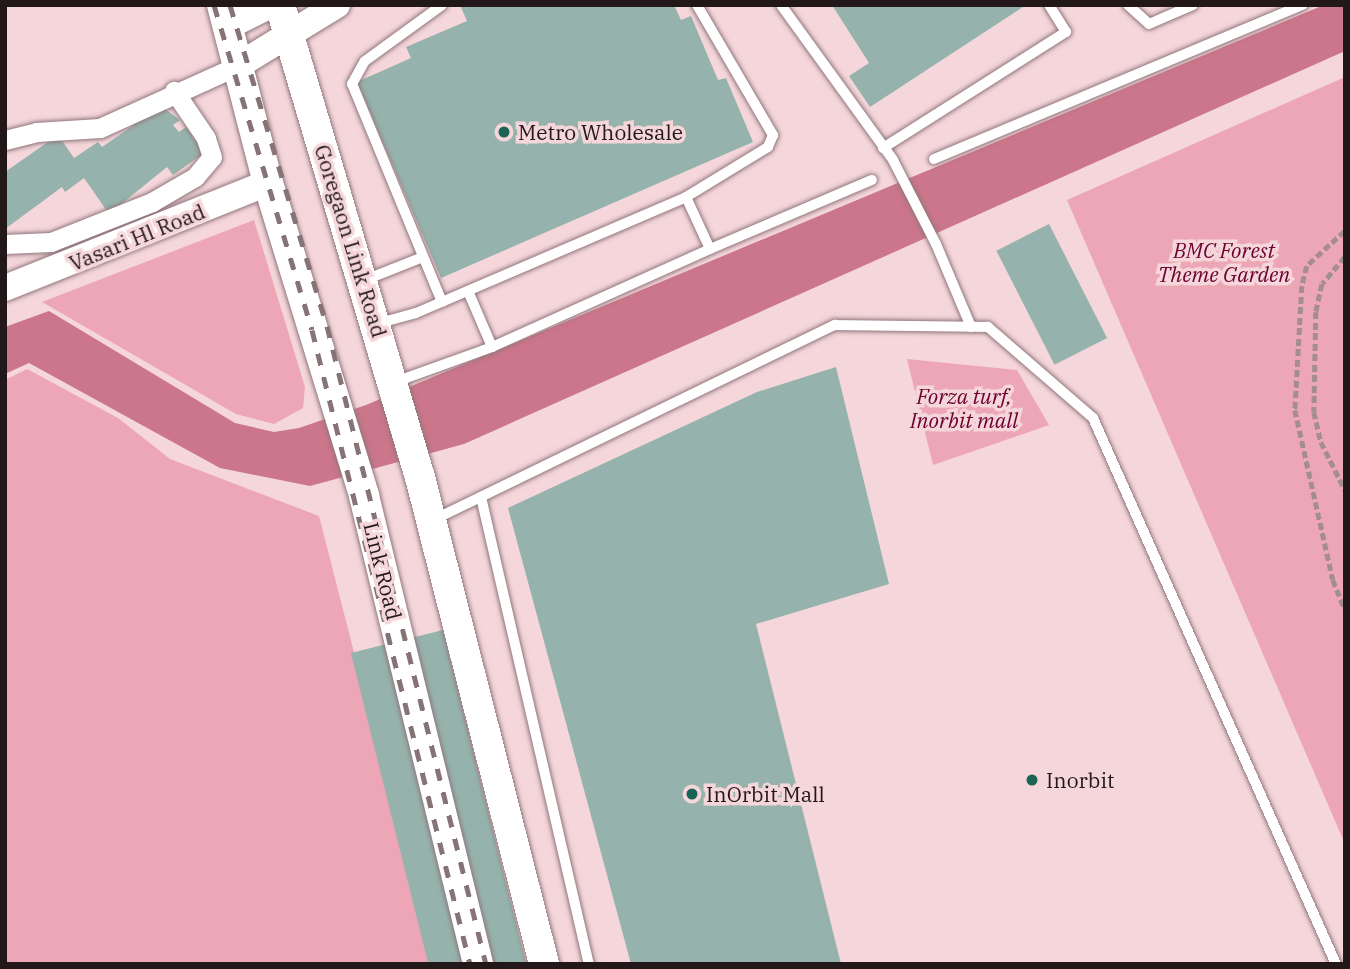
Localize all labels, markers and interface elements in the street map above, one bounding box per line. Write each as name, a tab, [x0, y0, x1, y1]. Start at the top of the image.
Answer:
place label: Metro Wholesale	[518, 119, 683, 145]
marker: Metro Wholesale	[496, 124, 512, 140]
street label: Goregaon Link Road	[310, 142, 392, 340]
street label: Vasari Hl Road	[65, 198, 209, 276]
park label: BMC Forest Theme Garden	[1158, 237, 1290, 287]
park label: Forza turf, Inorbit mall	[910, 383, 1018, 433]
street label: Link Road	[359, 520, 407, 622]
place label: Inorbit	[1046, 767, 1114, 793]
marker: Inorbit	[1024, 772, 1040, 788]
place label: InOrbit Mall	[706, 781, 825, 807]
marker: InOrbit Mall	[684, 786, 700, 802]

